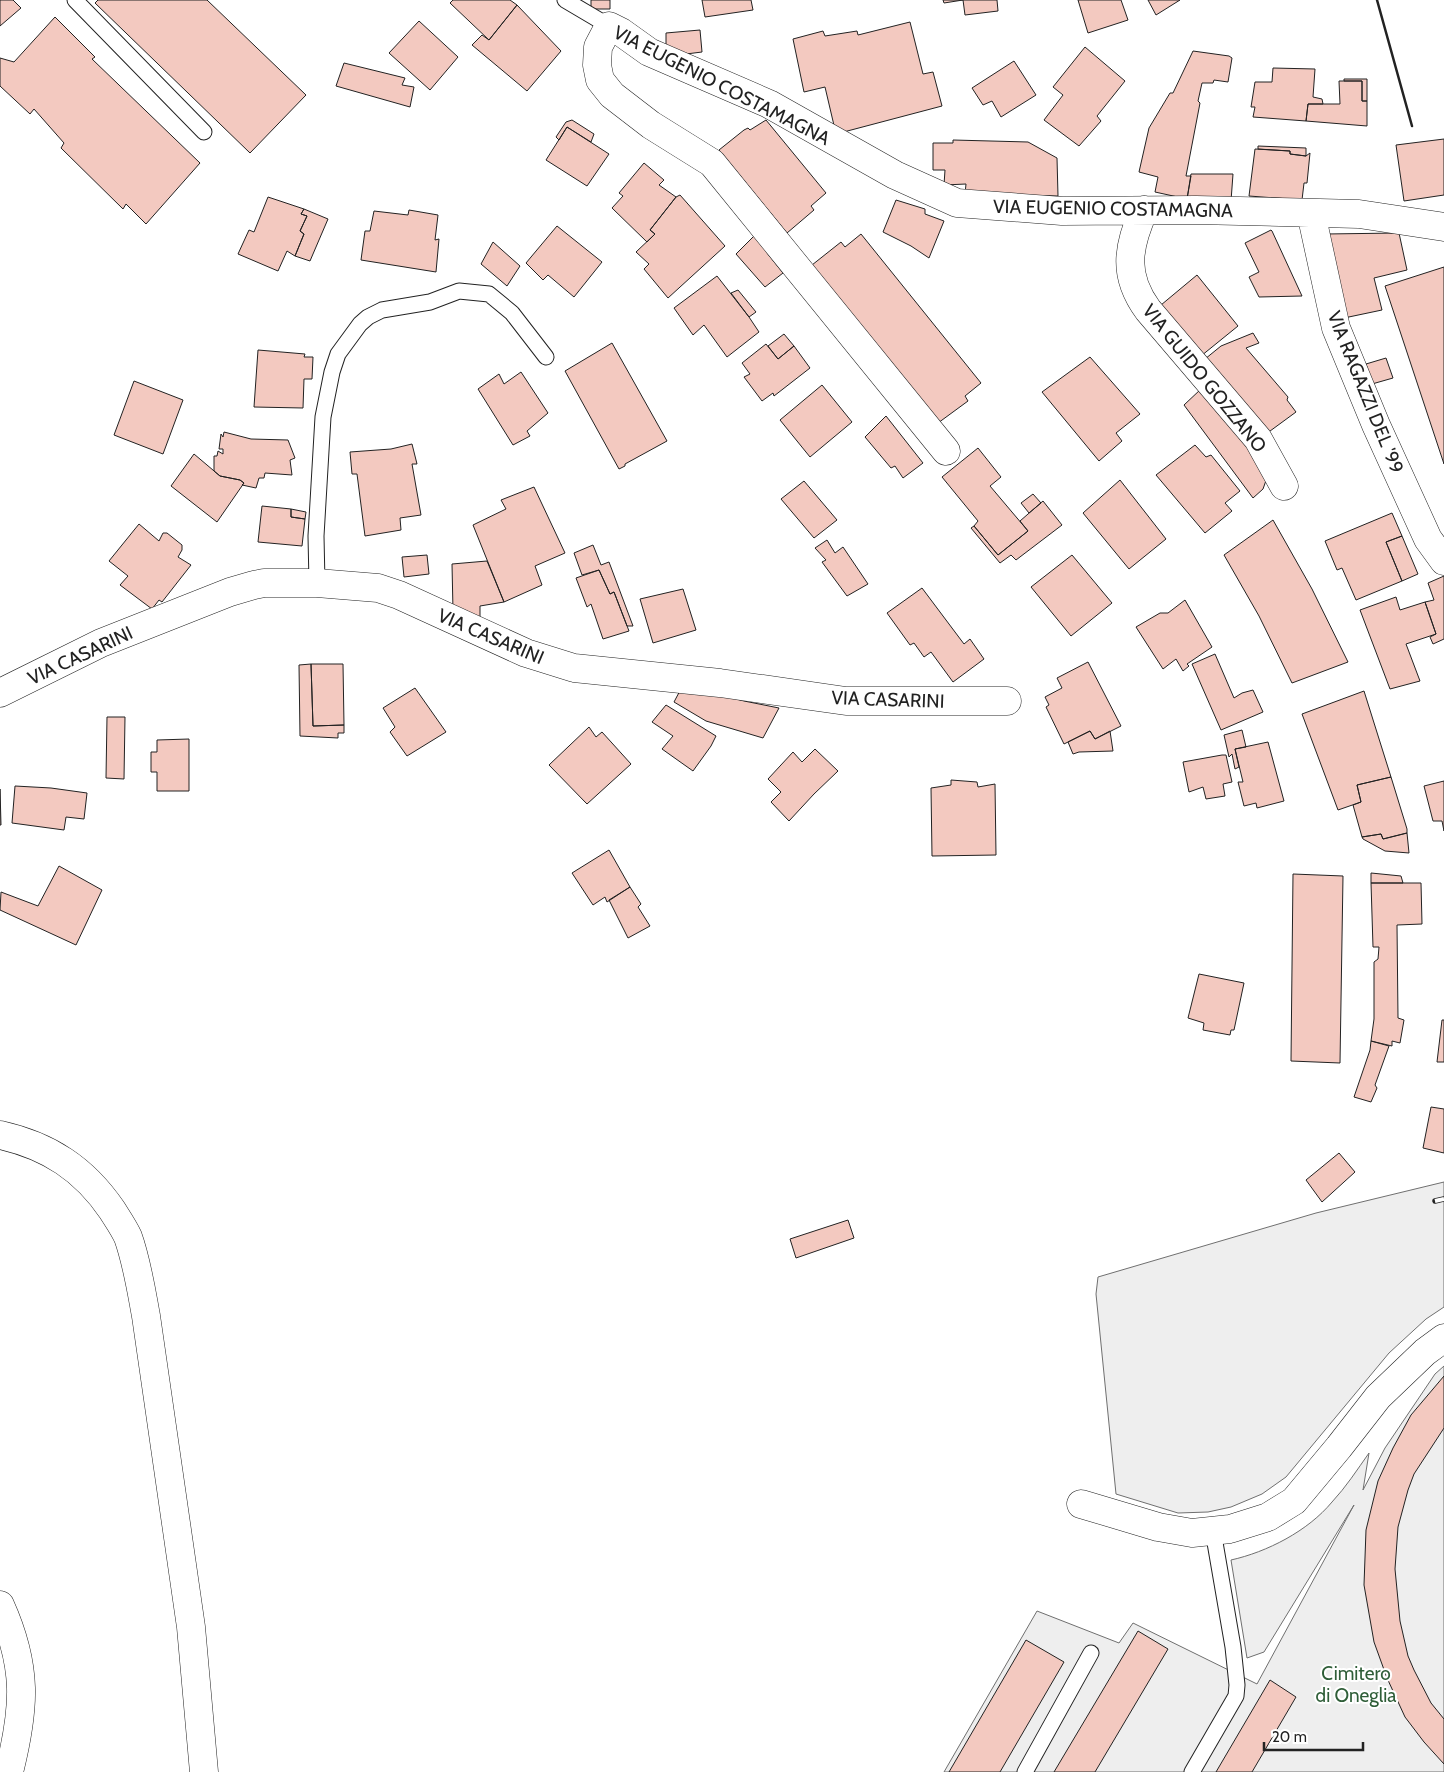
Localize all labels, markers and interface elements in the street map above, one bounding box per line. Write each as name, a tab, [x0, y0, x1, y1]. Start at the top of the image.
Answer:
street label: VIA EUGENIO COSTAMAGNA	[610, 21, 834, 150]
street label: VIA EUGENIO COSTAMAGNA	[993, 195, 1233, 222]
street label: VIA GUIDO GOZZANO	[1138, 300, 1271, 457]
street label: VIA RAGAZZI DEL '99	[1323, 308, 1409, 477]
street label: VIA CASARINI	[434, 604, 547, 669]
street label: VIA CASARINI	[24, 621, 136, 690]
street label: VIA CASARINI	[831, 686, 945, 713]
park label: Cimitero di Oneglia	[1316, 1662, 1396, 1707]
scale bar	[1264, 1720, 1363, 1752]
text: 20 m	[1272, 1728, 1307, 1746]

